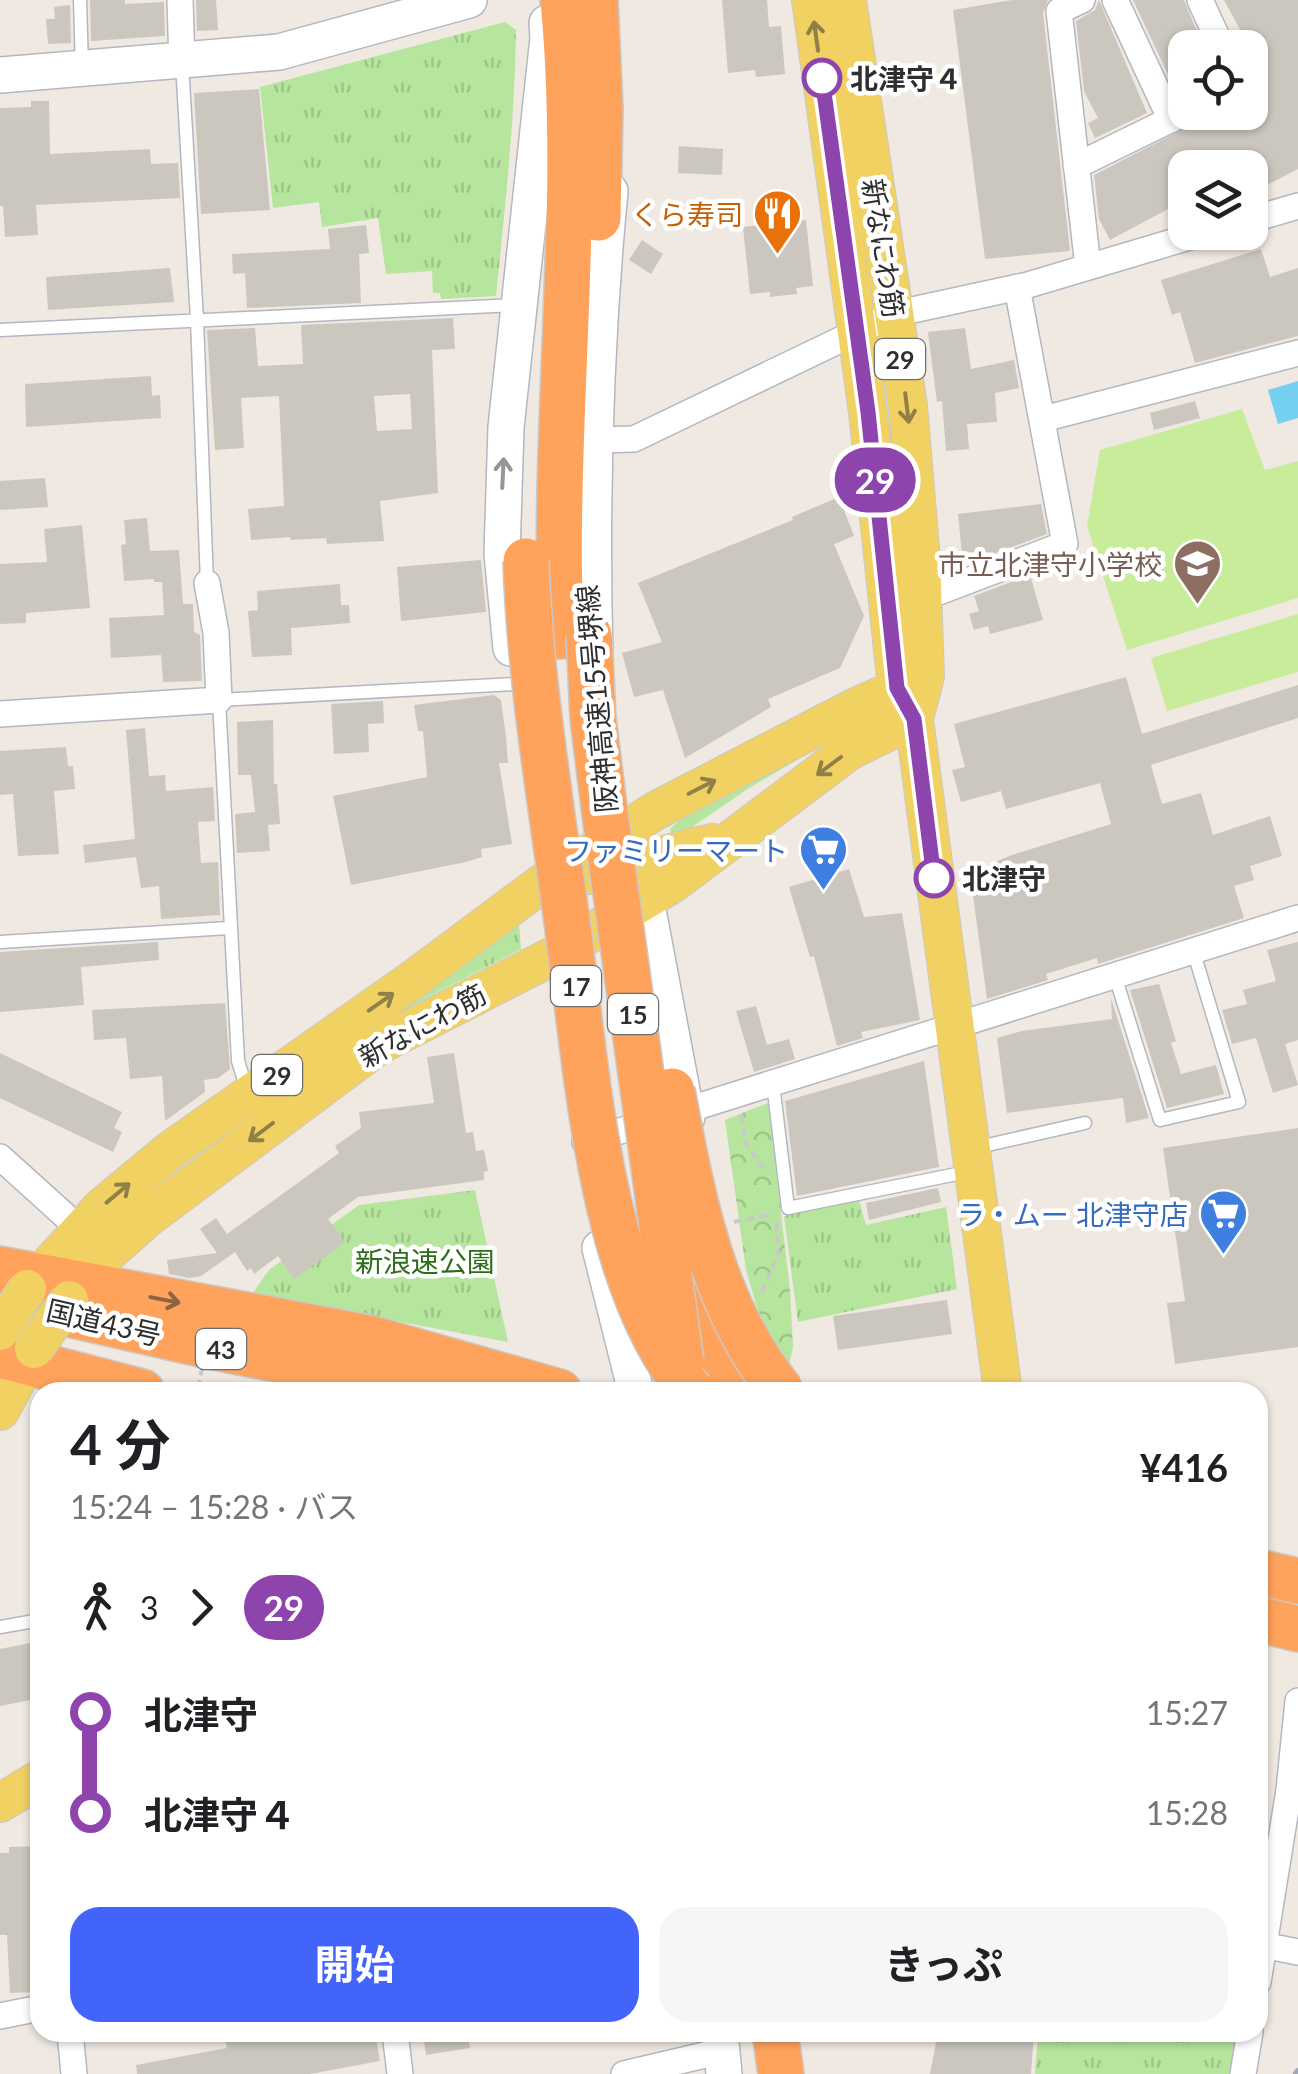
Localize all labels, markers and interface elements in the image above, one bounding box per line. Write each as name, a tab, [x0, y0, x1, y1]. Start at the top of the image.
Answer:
one-way arrow	[806, 20, 824, 53]
map controls	[1168, 30, 1268, 250]
button: locate	[1168, 30, 1268, 130]
marker: 北津守４	[803, 59, 841, 97]
place label: 北津守４	[850, 61, 962, 95]
button: layers	[1168, 150, 1268, 250]
street label: 新なにわ筋	[856, 176, 912, 320]
restaurant icon: くら寿司	[752, 188, 804, 256]
place label: くら寿司	[631, 197, 743, 231]
road number: 29	[875, 339, 925, 379]
one-way arrow	[898, 391, 917, 424]
line badge: 29	[830, 448, 920, 512]
one-way arrow	[494, 457, 513, 489]
text: 29	[855, 459, 895, 501]
school or university icon: 市立北津守小学校	[1171, 538, 1223, 606]
place label: 市立北津守小学校	[938, 547, 1162, 581]
street label: 阪神高速15号堺線	[569, 584, 623, 814]
one-way arrow	[816, 755, 843, 776]
one-way arrow	[686, 777, 716, 796]
supermarket icon: ファミリーマート	[797, 824, 849, 892]
place label: ファミリーマート	[564, 833, 788, 867]
marker: 北津守	[915, 859, 953, 897]
place label: 北津守	[962, 861, 1046, 895]
road number: 17	[551, 966, 601, 1006]
street label: 新なにわ筋	[353, 976, 491, 1074]
one-way arrow	[366, 992, 394, 1013]
road number: 15	[608, 994, 658, 1034]
road number: 29	[252, 1055, 302, 1095]
one-way arrow	[248, 1122, 275, 1143]
one-way arrow	[105, 1183, 131, 1205]
supermarket icon: ラ・ムー 北津守店	[1197, 1188, 1249, 1256]
place label: ラ・ムー 北津守店	[957, 1197, 1188, 1231]
park label: 新浪速公園	[355, 1244, 495, 1278]
one-way arrow	[148, 1291, 180, 1310]
street label: 国道43号	[43, 1292, 165, 1352]
road number: 43	[196, 1329, 246, 1369]
text: 4 分	[70, 1411, 170, 1477]
text: ¥416	[1140, 1444, 1228, 1490]
text: 15:24 – 15:28 · バス	[70, 1487, 358, 1526]
icon: walk	[70, 1580, 125, 1635]
icon: forward	[174, 1580, 229, 1635]
text: 29	[264, 1586, 304, 1628]
text: 3	[140, 1588, 159, 1627]
text: 北津守	[144, 1691, 258, 1737]
text: 15:27	[1146, 1693, 1228, 1732]
text: 北津守４	[144, 1791, 296, 1837]
text: 15:28	[1146, 1793, 1228, 1832]
button: 開始	[70, 1907, 639, 2022]
button: きっぷ	[659, 1907, 1228, 2022]

